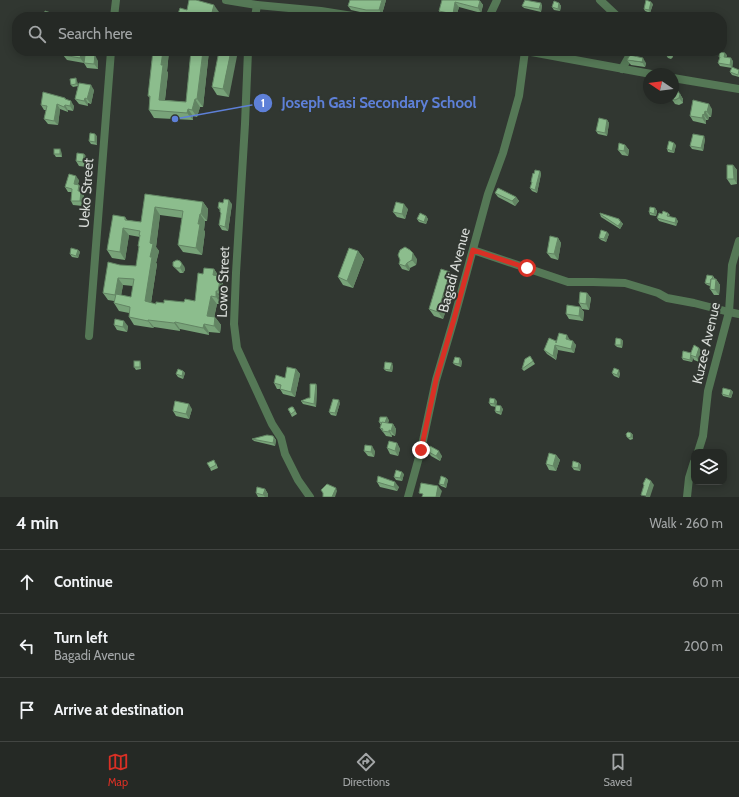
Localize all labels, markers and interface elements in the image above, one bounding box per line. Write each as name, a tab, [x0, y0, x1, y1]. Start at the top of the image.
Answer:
search box	[12, 12, 727, 56]
icon: search	[26, 23, 48, 45]
text: Search here	[58, 25, 133, 43]
north arrow	[643, 68, 679, 104]
callout: Joseph Gasi Secondary School	[253, 90, 484, 117]
text: Joseph Gasi Secondary School	[281, 94, 476, 112]
text: 1	[261, 95, 265, 110]
street label: Ueko Street	[75, 157, 97, 229]
street label: Bagadi Avenue	[434, 226, 474, 314]
street label: Lowo Street	[213, 246, 233, 318]
route start	[518, 259, 536, 277]
street label: Kuzee Avenue	[688, 300, 724, 386]
route end	[412, 441, 430, 459]
map controls	[691, 449, 727, 485]
button: layers	[691, 449, 727, 485]
text: 4 min	[16, 513, 59, 533]
text: Walk · 260 m	[650, 515, 723, 531]
icon: ahead	[16, 571, 38, 593]
text: Continue	[54, 573, 113, 591]
text: 60 m	[692, 574, 723, 590]
text: Turn left	[54, 629, 108, 647]
icon: left	[16, 635, 38, 657]
text: 200 m	[684, 638, 723, 654]
text: Bagadi Avenue	[54, 647, 135, 663]
icon: arrive	[16, 699, 38, 721]
text: Arrive at destination	[54, 701, 184, 719]
tab: Map	[107, 751, 129, 789]
tab: Directions	[343, 751, 390, 789]
tab: Saved	[604, 751, 632, 789]

